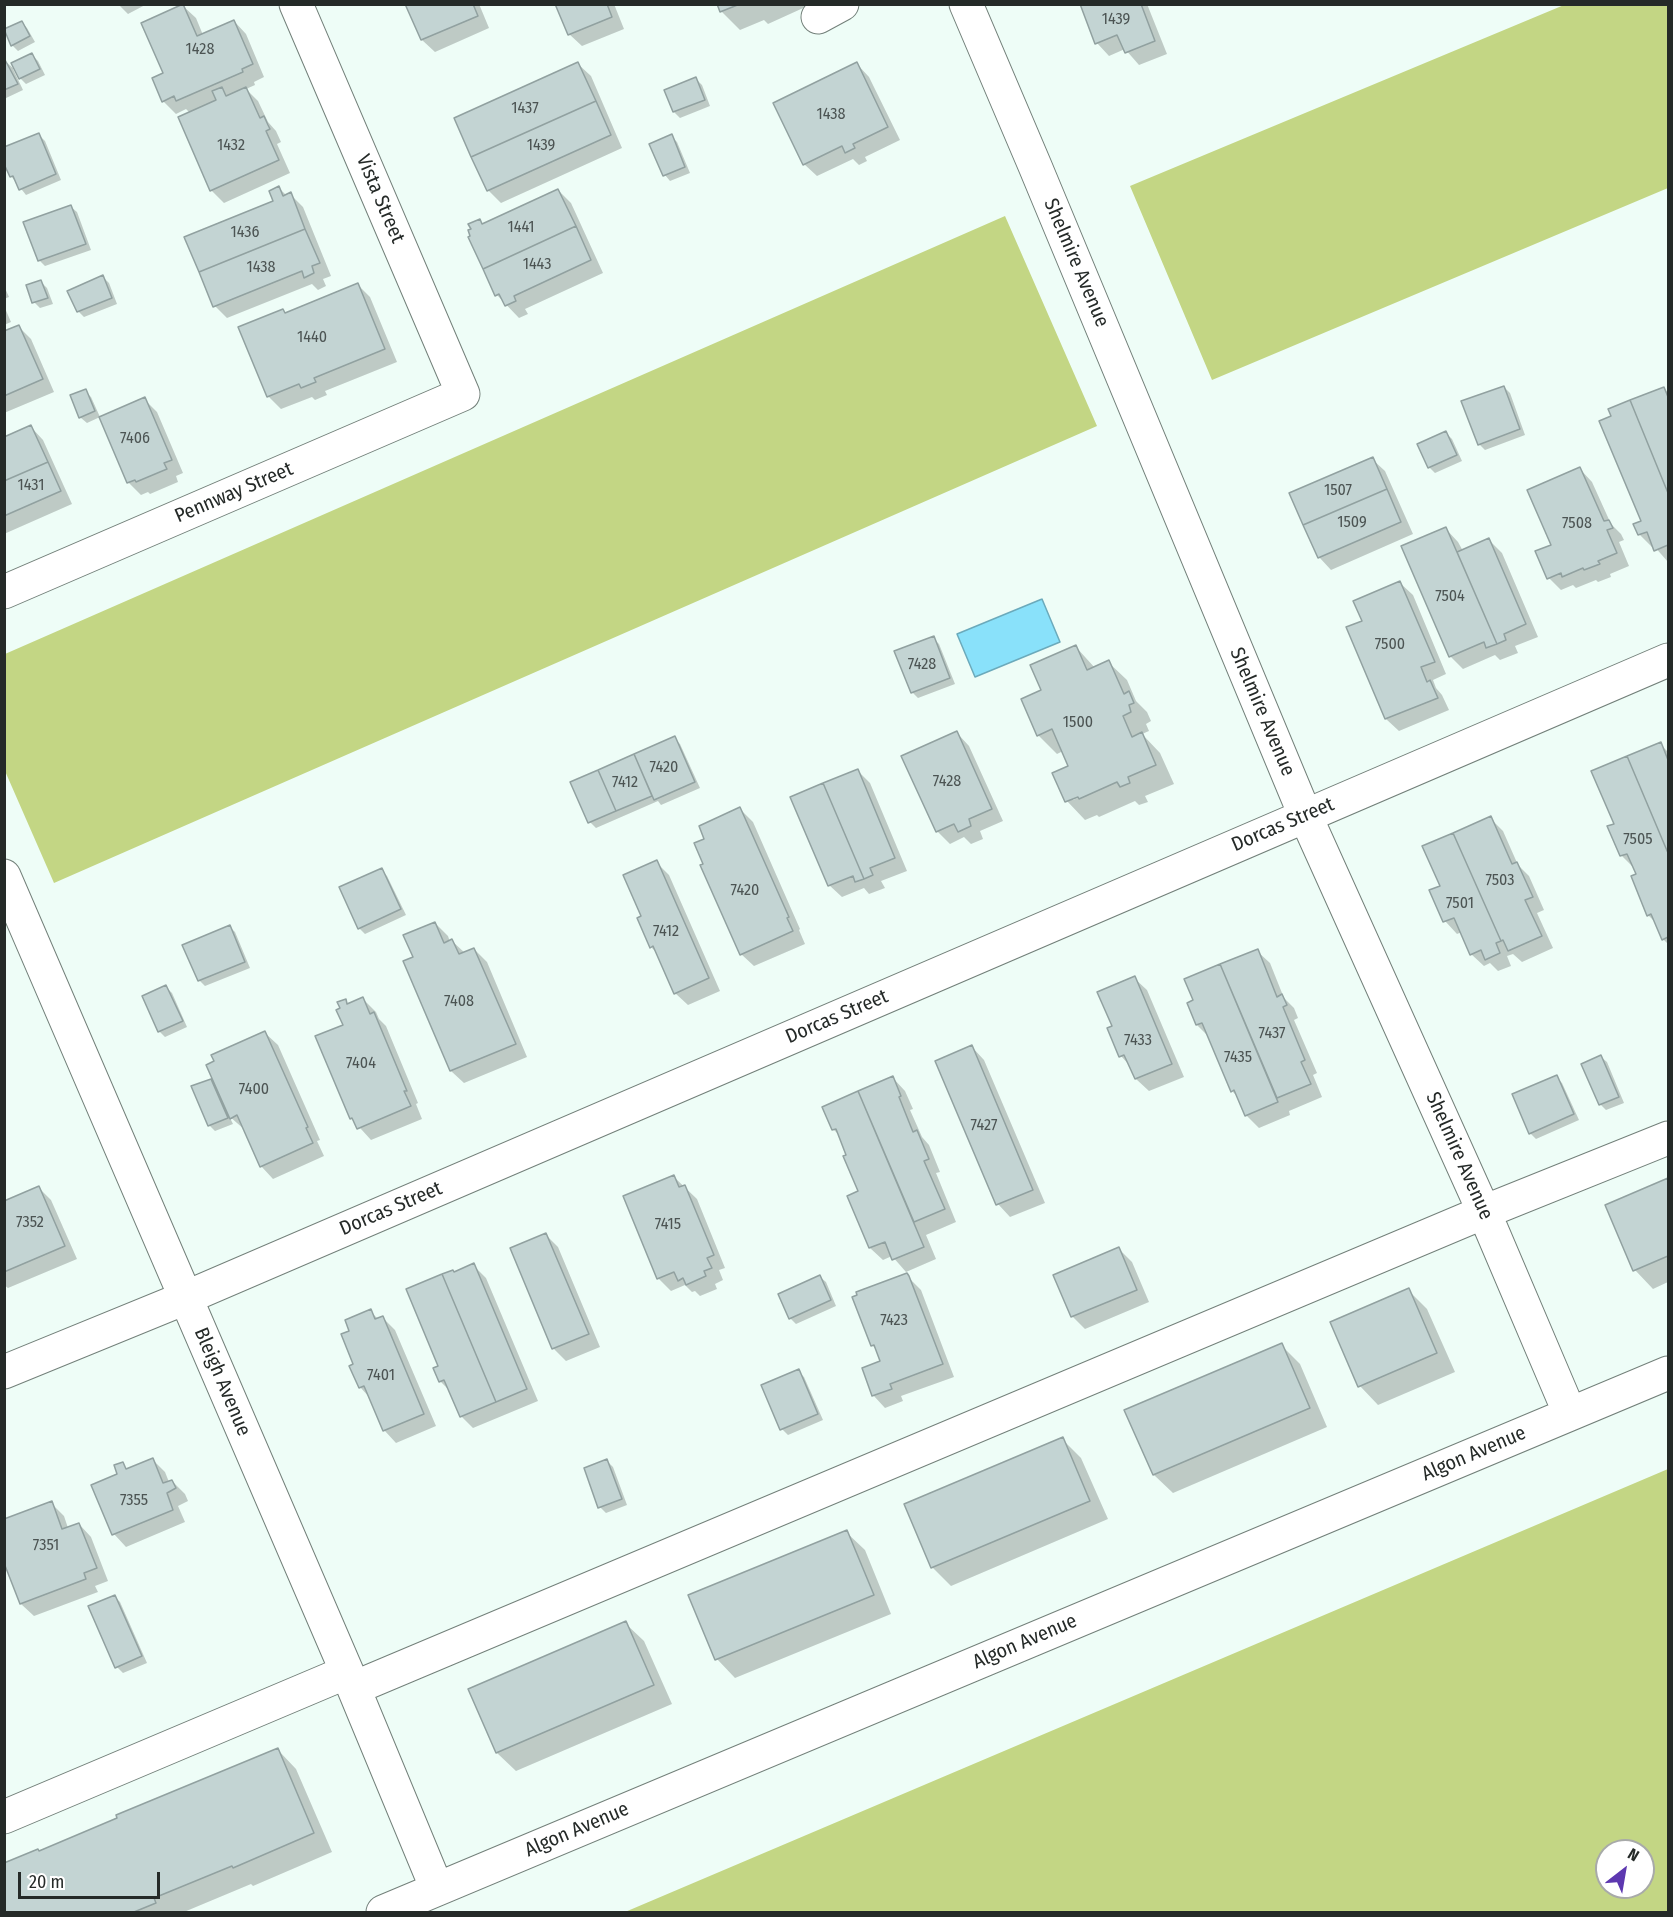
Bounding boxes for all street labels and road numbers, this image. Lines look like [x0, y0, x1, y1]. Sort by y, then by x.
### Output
street label: Vista Street [351, 151, 409, 247]
street label: Shelmire Avenue [1038, 195, 1114, 331]
street label: Pennway Street [171, 457, 297, 529]
street label: Shelmire Avenue [1224, 644, 1300, 780]
street label: Dorcas Street [1228, 793, 1338, 857]
street label: Dorcas Street [782, 985, 892, 1049]
street label: Shelmire Avenue [1420, 1088, 1498, 1224]
street label: Dorcas Street [336, 1177, 446, 1241]
street label: Bleigh Avenue [188, 1324, 256, 1440]
street label: Algon Avenue [1418, 1421, 1530, 1487]
street label: Algon Avenue [969, 1609, 1081, 1675]
street label: Algon Avenue [521, 1797, 633, 1863]

